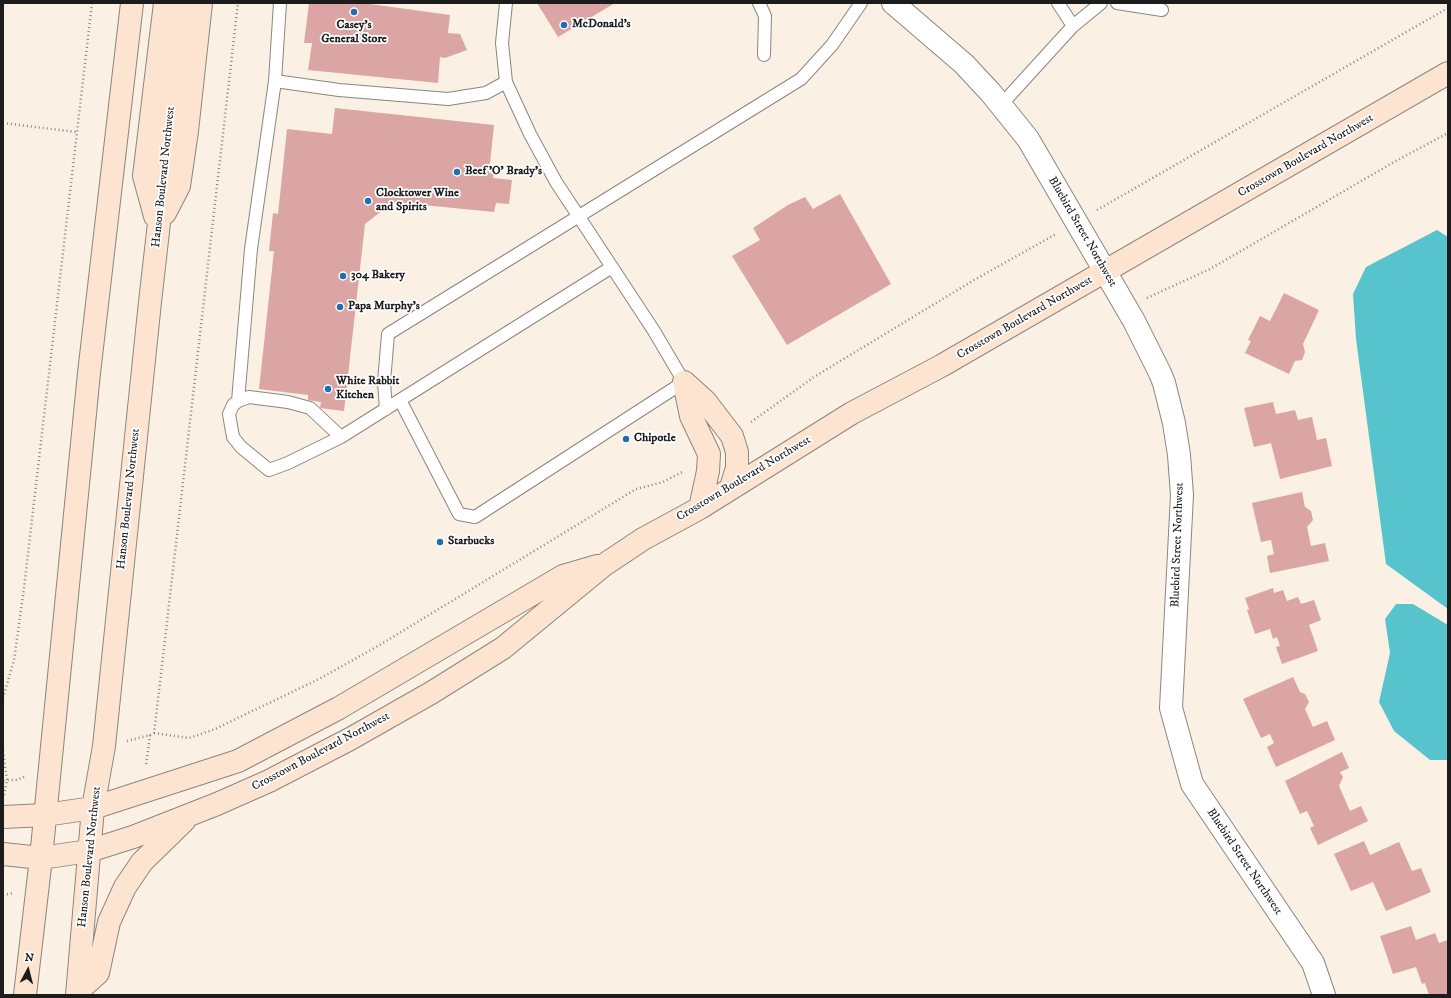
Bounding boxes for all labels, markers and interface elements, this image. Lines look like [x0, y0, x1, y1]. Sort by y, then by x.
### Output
marker: Casey's General Store [349, 7, 359, 17]
place label: McDonald's [572, 18, 631, 32]
place label: Casey's General Store [321, 19, 387, 47]
marker: McDonald's [559, 20, 569, 30]
street label: Hanson Boulevard Northwest [149, 106, 179, 248]
street label: Crosstown Boulevard Northwest [1236, 111, 1376, 201]
place label: Beef 'O' Brady's [465, 165, 542, 179]
marker: Beef 'O' Brady's [452, 167, 462, 177]
street label: Bluebird Street Northwest [1045, 174, 1119, 290]
place label: Clocktower Wine and Spirits [376, 187, 459, 215]
marker: Clocktower Wine and Spirits [363, 196, 373, 206]
place label: 304 Bakery [351, 269, 405, 283]
marker: 304 Bakery [338, 271, 348, 281]
street label: Crosstown Boulevard Northwest [955, 273, 1095, 363]
place label: Papa Murphy's [348, 300, 420, 314]
marker: Papa Murphy's [335, 302, 345, 312]
place label: White Rabbit Kitchen [336, 375, 399, 403]
marker: White Rabbit Kitchen [323, 384, 333, 394]
street label: Hanson Boulevard Northwest [114, 428, 144, 570]
place label: Chipotle [634, 432, 676, 446]
street label: Crosstown Boulevard Northwest [674, 433, 814, 525]
marker: Chipotle [621, 434, 631, 444]
street label: Bluebird Street Northwest [1169, 482, 1187, 608]
place label: Starbucks [448, 535, 494, 549]
marker: Starbucks [435, 537, 445, 547]
street label: Crosstown Boulevard Northwest [250, 710, 392, 794]
street label: Hanson Boulevard Northwest [75, 786, 105, 928]
street label: Bluebird Street Northwest [1203, 806, 1285, 918]
north arrow [8, 950, 48, 990]
text: N [24, 951, 35, 966]

